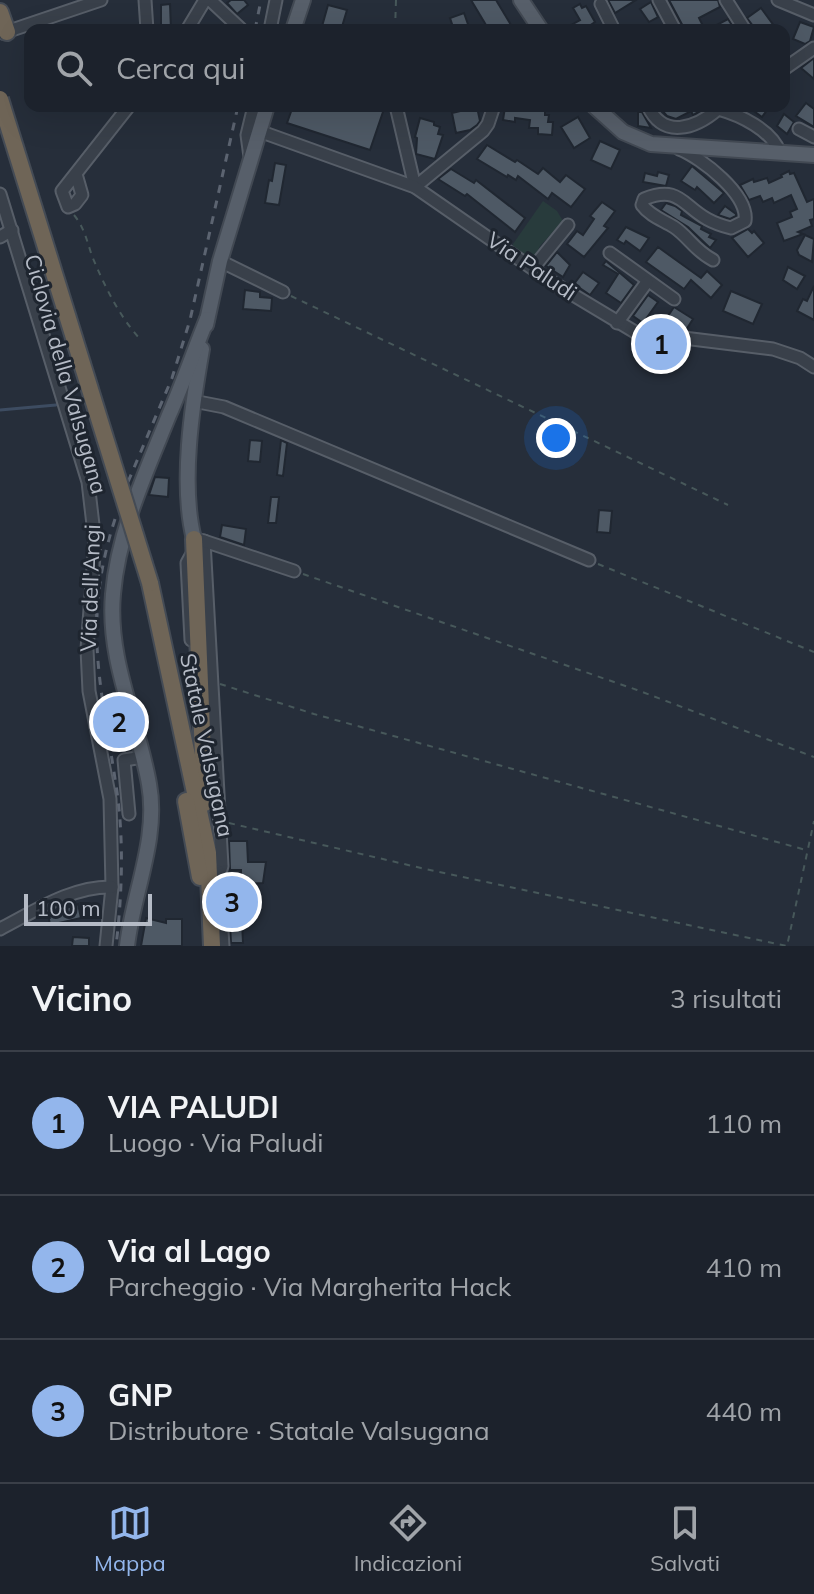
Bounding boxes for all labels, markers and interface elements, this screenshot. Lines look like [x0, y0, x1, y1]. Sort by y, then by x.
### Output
search box [24, 24, 790, 112]
icon: search [52, 46, 96, 90]
text: Cerca qui [116, 49, 246, 87]
street label: Via Paludi [482, 226, 582, 306]
street label: Ciclovia della Valsugana [18, 251, 114, 497]
pin: 1 [635, 314, 687, 374]
your location [536, 418, 576, 458]
street label: Via dell'Angi [74, 524, 106, 652]
street label: Statale Valsugana [174, 651, 240, 839]
pin: 2 [93, 692, 145, 752]
pin: 3 [206, 872, 258, 932]
scale bar [24, 890, 152, 926]
text: 100 m [36, 894, 101, 922]
text: Vicino [32, 977, 132, 1020]
text: 3 risultati [670, 982, 782, 1015]
text: VIA PALUDI [108, 1088, 279, 1126]
text: 1 [50, 1107, 66, 1140]
text: 110 m [706, 1107, 782, 1140]
text: Luogo · Via Paludi [108, 1126, 323, 1159]
text: Via al Lago [108, 1232, 271, 1270]
text: 2 [50, 1251, 66, 1284]
text: 410 m [706, 1251, 782, 1284]
text: Parcheggio · Via Margherita Hack [108, 1270, 511, 1303]
text: GNP [108, 1376, 173, 1414]
text: 3 [50, 1395, 66, 1428]
text: 440 m [706, 1395, 782, 1428]
text: Distributore · Statale Valsugana [108, 1414, 490, 1447]
tab: Mappa [94, 1501, 166, 1577]
tab: Indicazioni [354, 1501, 462, 1577]
tab: Salvati [650, 1501, 720, 1577]

